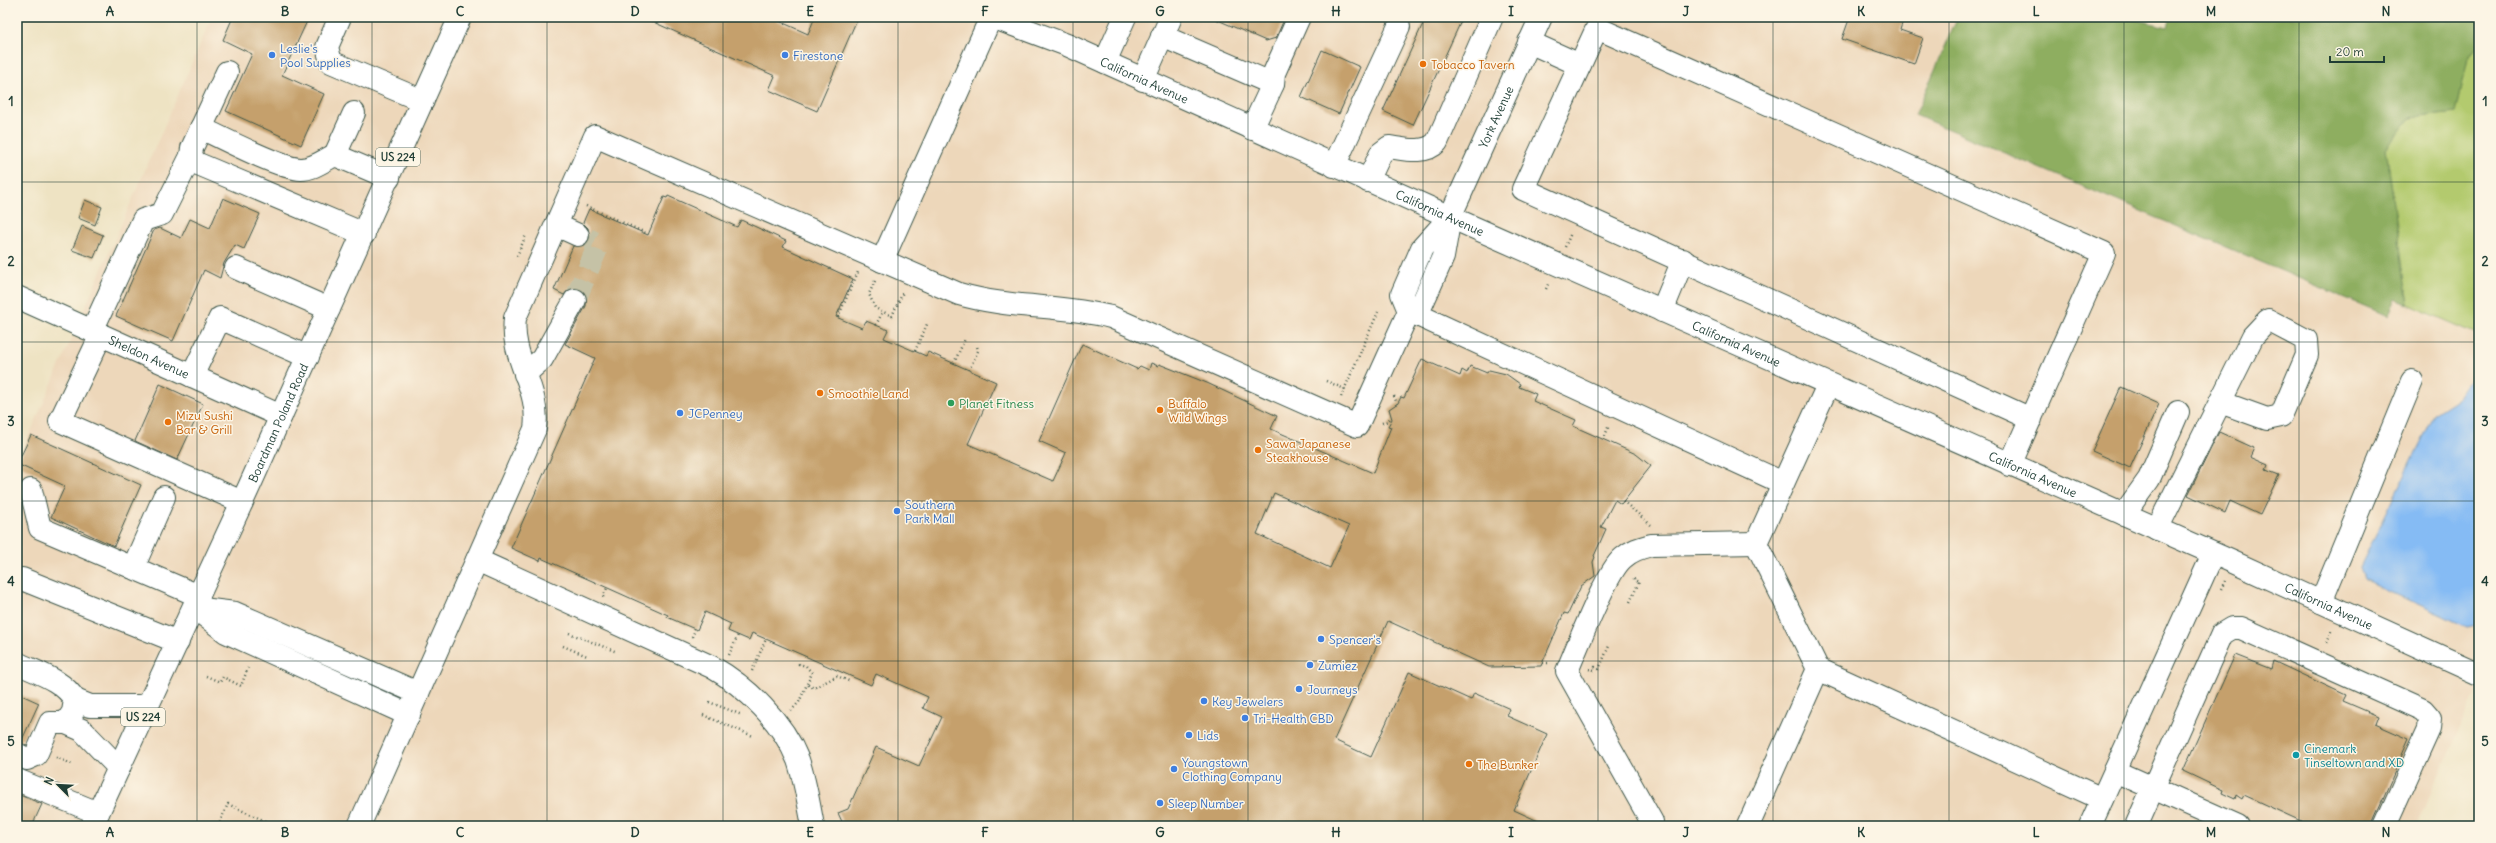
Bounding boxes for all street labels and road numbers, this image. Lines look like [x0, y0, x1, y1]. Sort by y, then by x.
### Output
street label: California Avenue [1098, 53, 1191, 106]
street label: York Avenue [1475, 83, 1516, 150]
road number: US 224 [376, 148, 420, 166]
street label: California Avenue [1394, 186, 1487, 239]
street label: California Avenue [1690, 317, 1783, 369]
street label: Sheldon Avenue [107, 332, 192, 381]
street label: Boardman Poland Road [245, 361, 311, 485]
street label: California Avenue [1986, 448, 2080, 500]
street label: California Avenue [2283, 579, 2375, 632]
road number: US 224 [121, 708, 165, 726]

